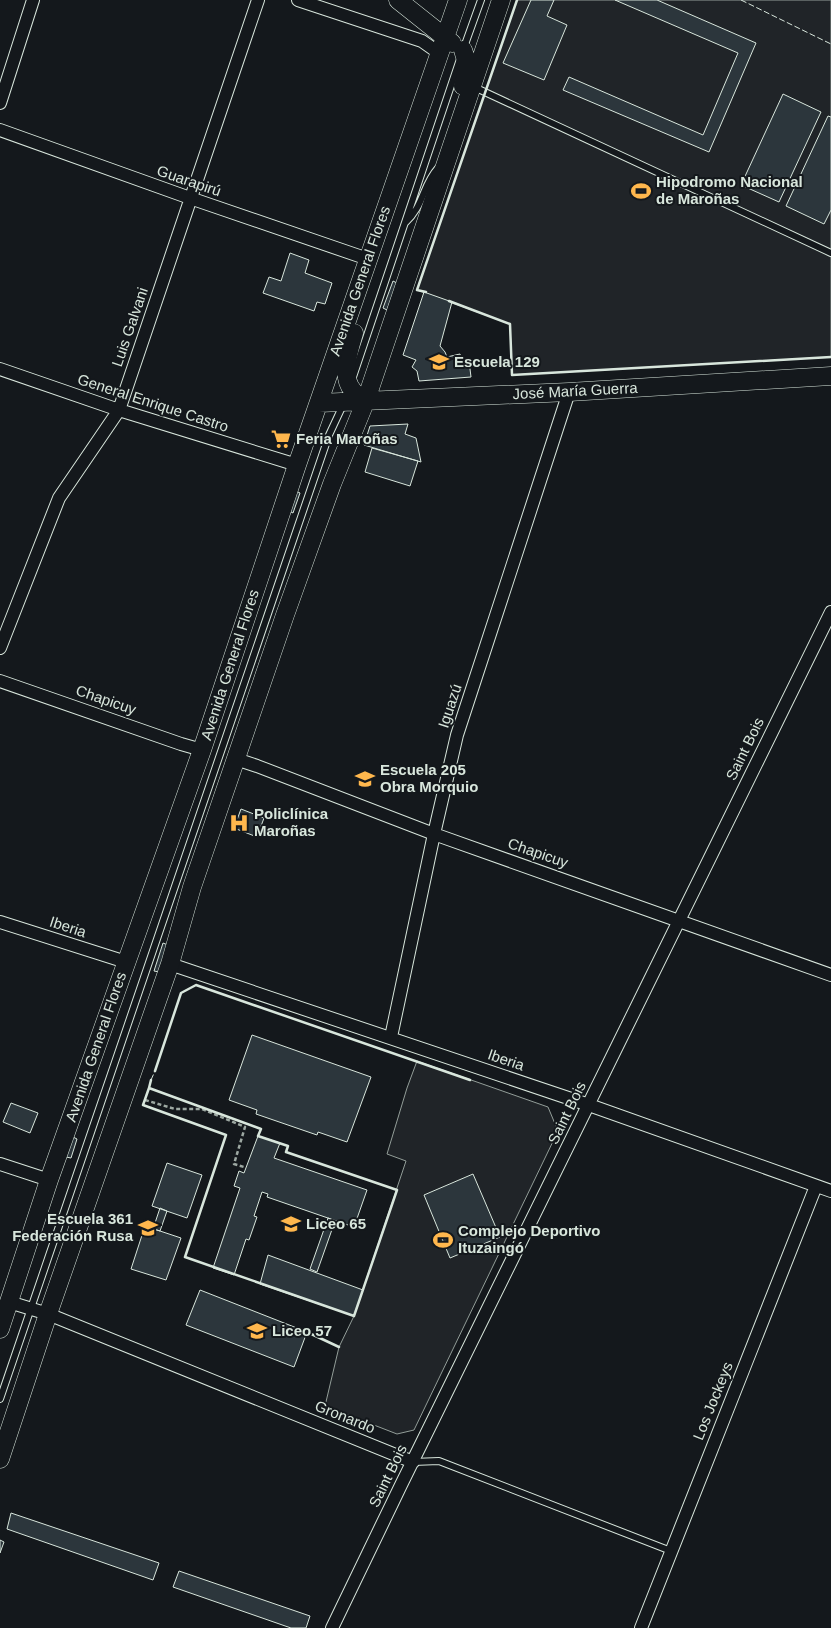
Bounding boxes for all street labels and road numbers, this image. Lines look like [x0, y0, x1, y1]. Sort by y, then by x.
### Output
street label: Guarapirú [155, 162, 223, 199]
street label: Avenida General Flores [326, 204, 393, 358]
street label: Luis Galvani [108, 285, 151, 369]
street label: General Enrique Castro [76, 370, 231, 435]
street label: José María Guerra [512, 379, 639, 402]
street label: Avenida General Flores [197, 587, 262, 742]
street label: Chapicuy [74, 681, 139, 718]
street label: Iguazú [434, 682, 465, 730]
street label: Saint Bois [722, 715, 767, 783]
street label: Chapicuy [506, 834, 571, 871]
street label: Iberia [48, 913, 89, 941]
street label: Avenida General Flores [62, 970, 129, 1124]
street label: Iberia [486, 1045, 527, 1074]
street label: Saint Bois [544, 1079, 589, 1147]
street label: Los Jockeys [689, 1359, 736, 1442]
street label: Gronardo [313, 1397, 378, 1436]
street label: Saint Bois [365, 1442, 410, 1510]

